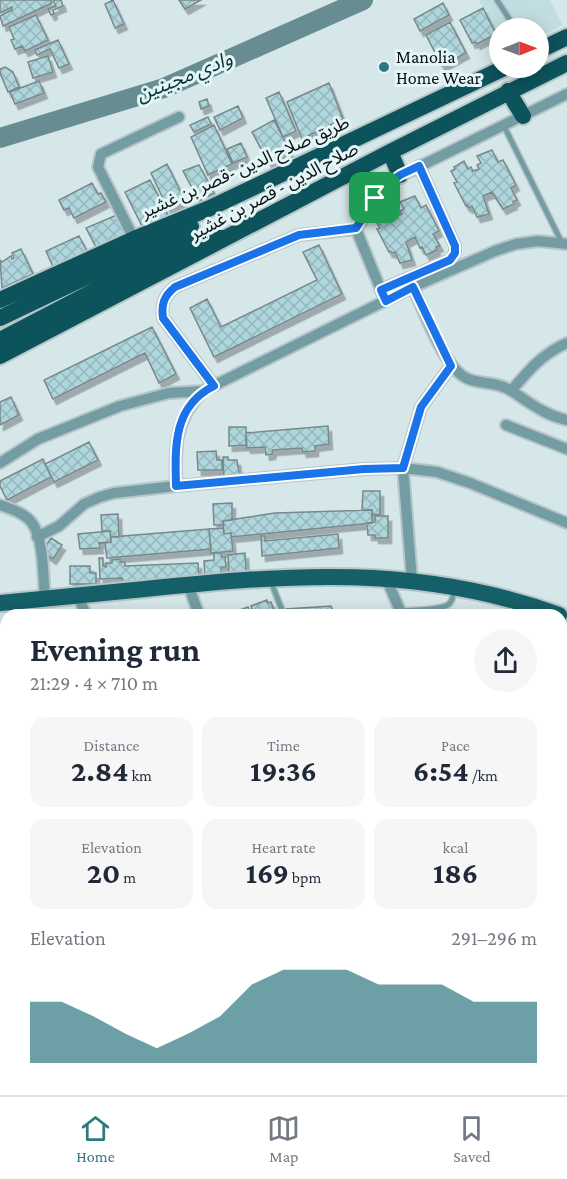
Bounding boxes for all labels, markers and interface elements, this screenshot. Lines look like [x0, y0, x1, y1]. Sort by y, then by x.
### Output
north arrow [489, 18, 549, 78]
map controls [489, 18, 549, 78]
water label: وادي مجينين [133, 47, 237, 110]
place label: Manolia Home Wear [396, 47, 482, 88]
marker: Manolia Home Wear [377, 60, 391, 74]
street label: طريق صلاح الدين -قصر بن غشير [137, 112, 354, 225]
street label: صلاح الدين - قصر بن غشير [186, 138, 363, 247]
pin [349, 172, 400, 223]
icon: arrive [358, 181, 391, 214]
button: share [474, 629, 537, 692]
text: Evening run [30, 631, 200, 668]
text: 21:29 · 4 × 710 m [30, 672, 158, 694]
text: Distance [84, 737, 139, 754]
text: Time [267, 737, 300, 754]
text: Pace [441, 737, 470, 754]
text: 2.84 [71, 754, 128, 787]
text: 19:36 [250, 754, 317, 787]
text: 6:54 [413, 754, 469, 787]
text: km [128, 767, 152, 784]
text: /km [469, 767, 498, 784]
text: Elevation [81, 839, 142, 856]
text: Heart rate [252, 839, 315, 856]
text: kcal [443, 839, 468, 856]
text: 20 [87, 856, 120, 889]
text: 169 [246, 856, 289, 889]
text: 186 [433, 856, 478, 889]
text: m [120, 869, 136, 886]
text: bpm [289, 869, 321, 886]
text: Elevation [30, 927, 106, 949]
text: 291–296 m [451, 927, 537, 949]
tab: Home [76, 1112, 115, 1165]
tab: Map [267, 1112, 300, 1165]
tab: Saved [453, 1112, 491, 1165]

